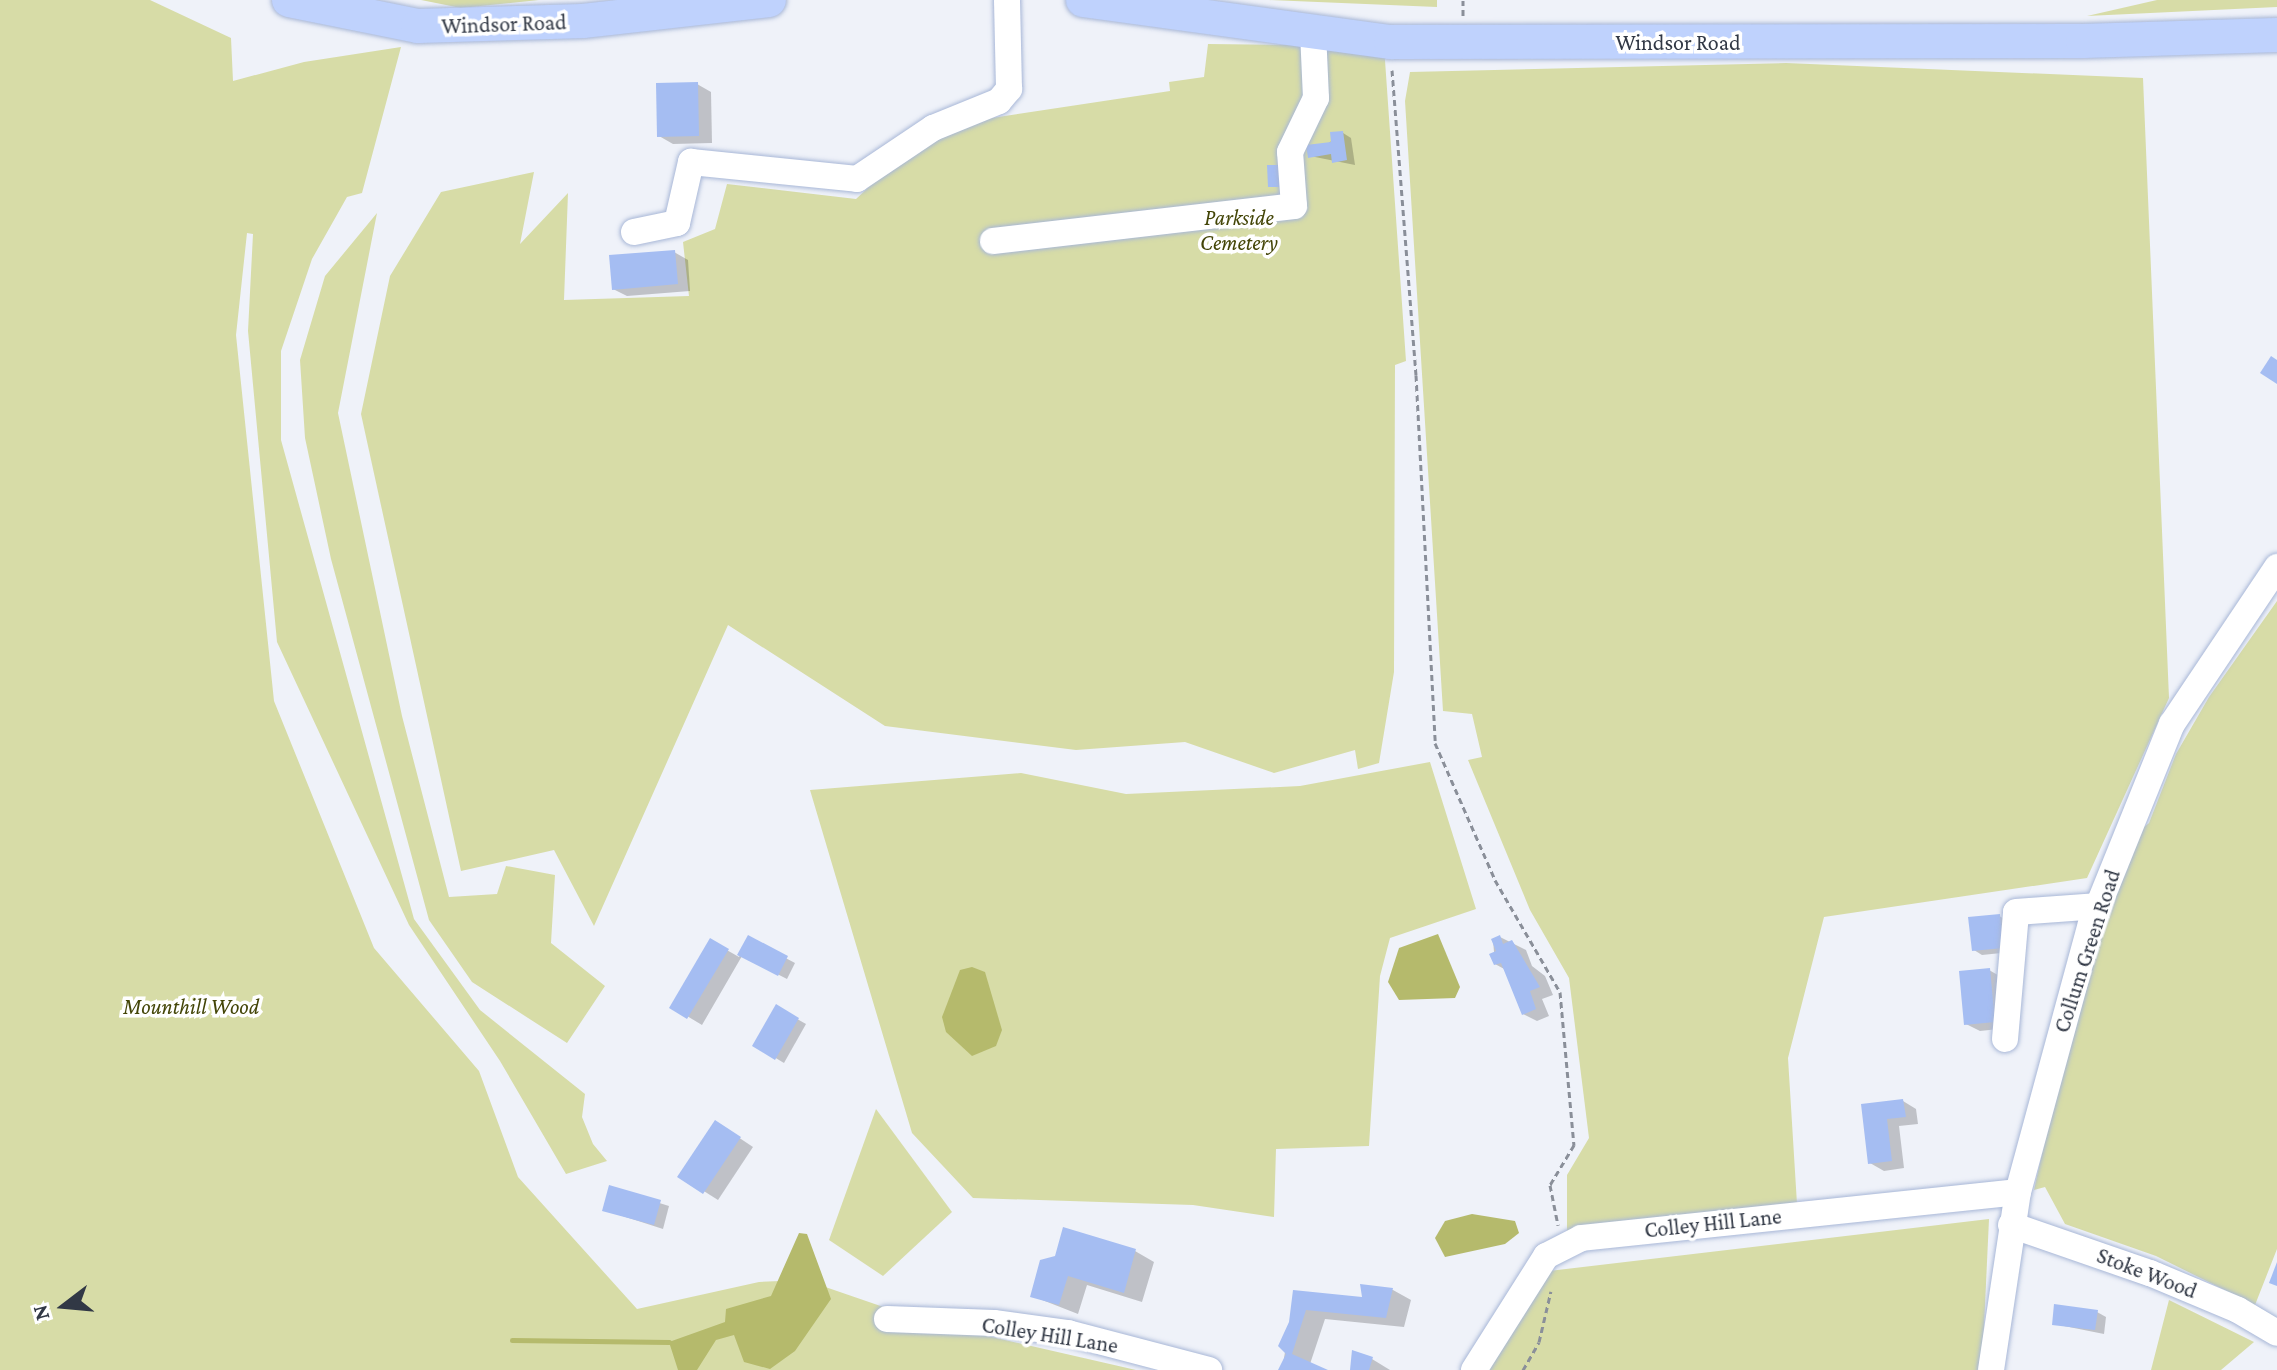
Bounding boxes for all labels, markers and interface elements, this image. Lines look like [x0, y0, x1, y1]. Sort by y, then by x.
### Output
street label: Windsor Road [441, 9, 567, 39]
street label: Windsor Road [1615, 30, 1741, 56]
park label: Parkside Cemetery [1200, 204, 1278, 256]
street label: Collum Green Road [2048, 866, 2126, 1036]
park label: Mounthill Wood [123, 994, 259, 1020]
street label: Colley Hill Lane [1643, 1203, 1783, 1243]
street label: Stoke Wood [2093, 1242, 2201, 1304]
north arrow [24, 1266, 104, 1346]
text: N [26, 1302, 55, 1323]
street label: Colley Hill Lane [980, 1311, 1120, 1359]

